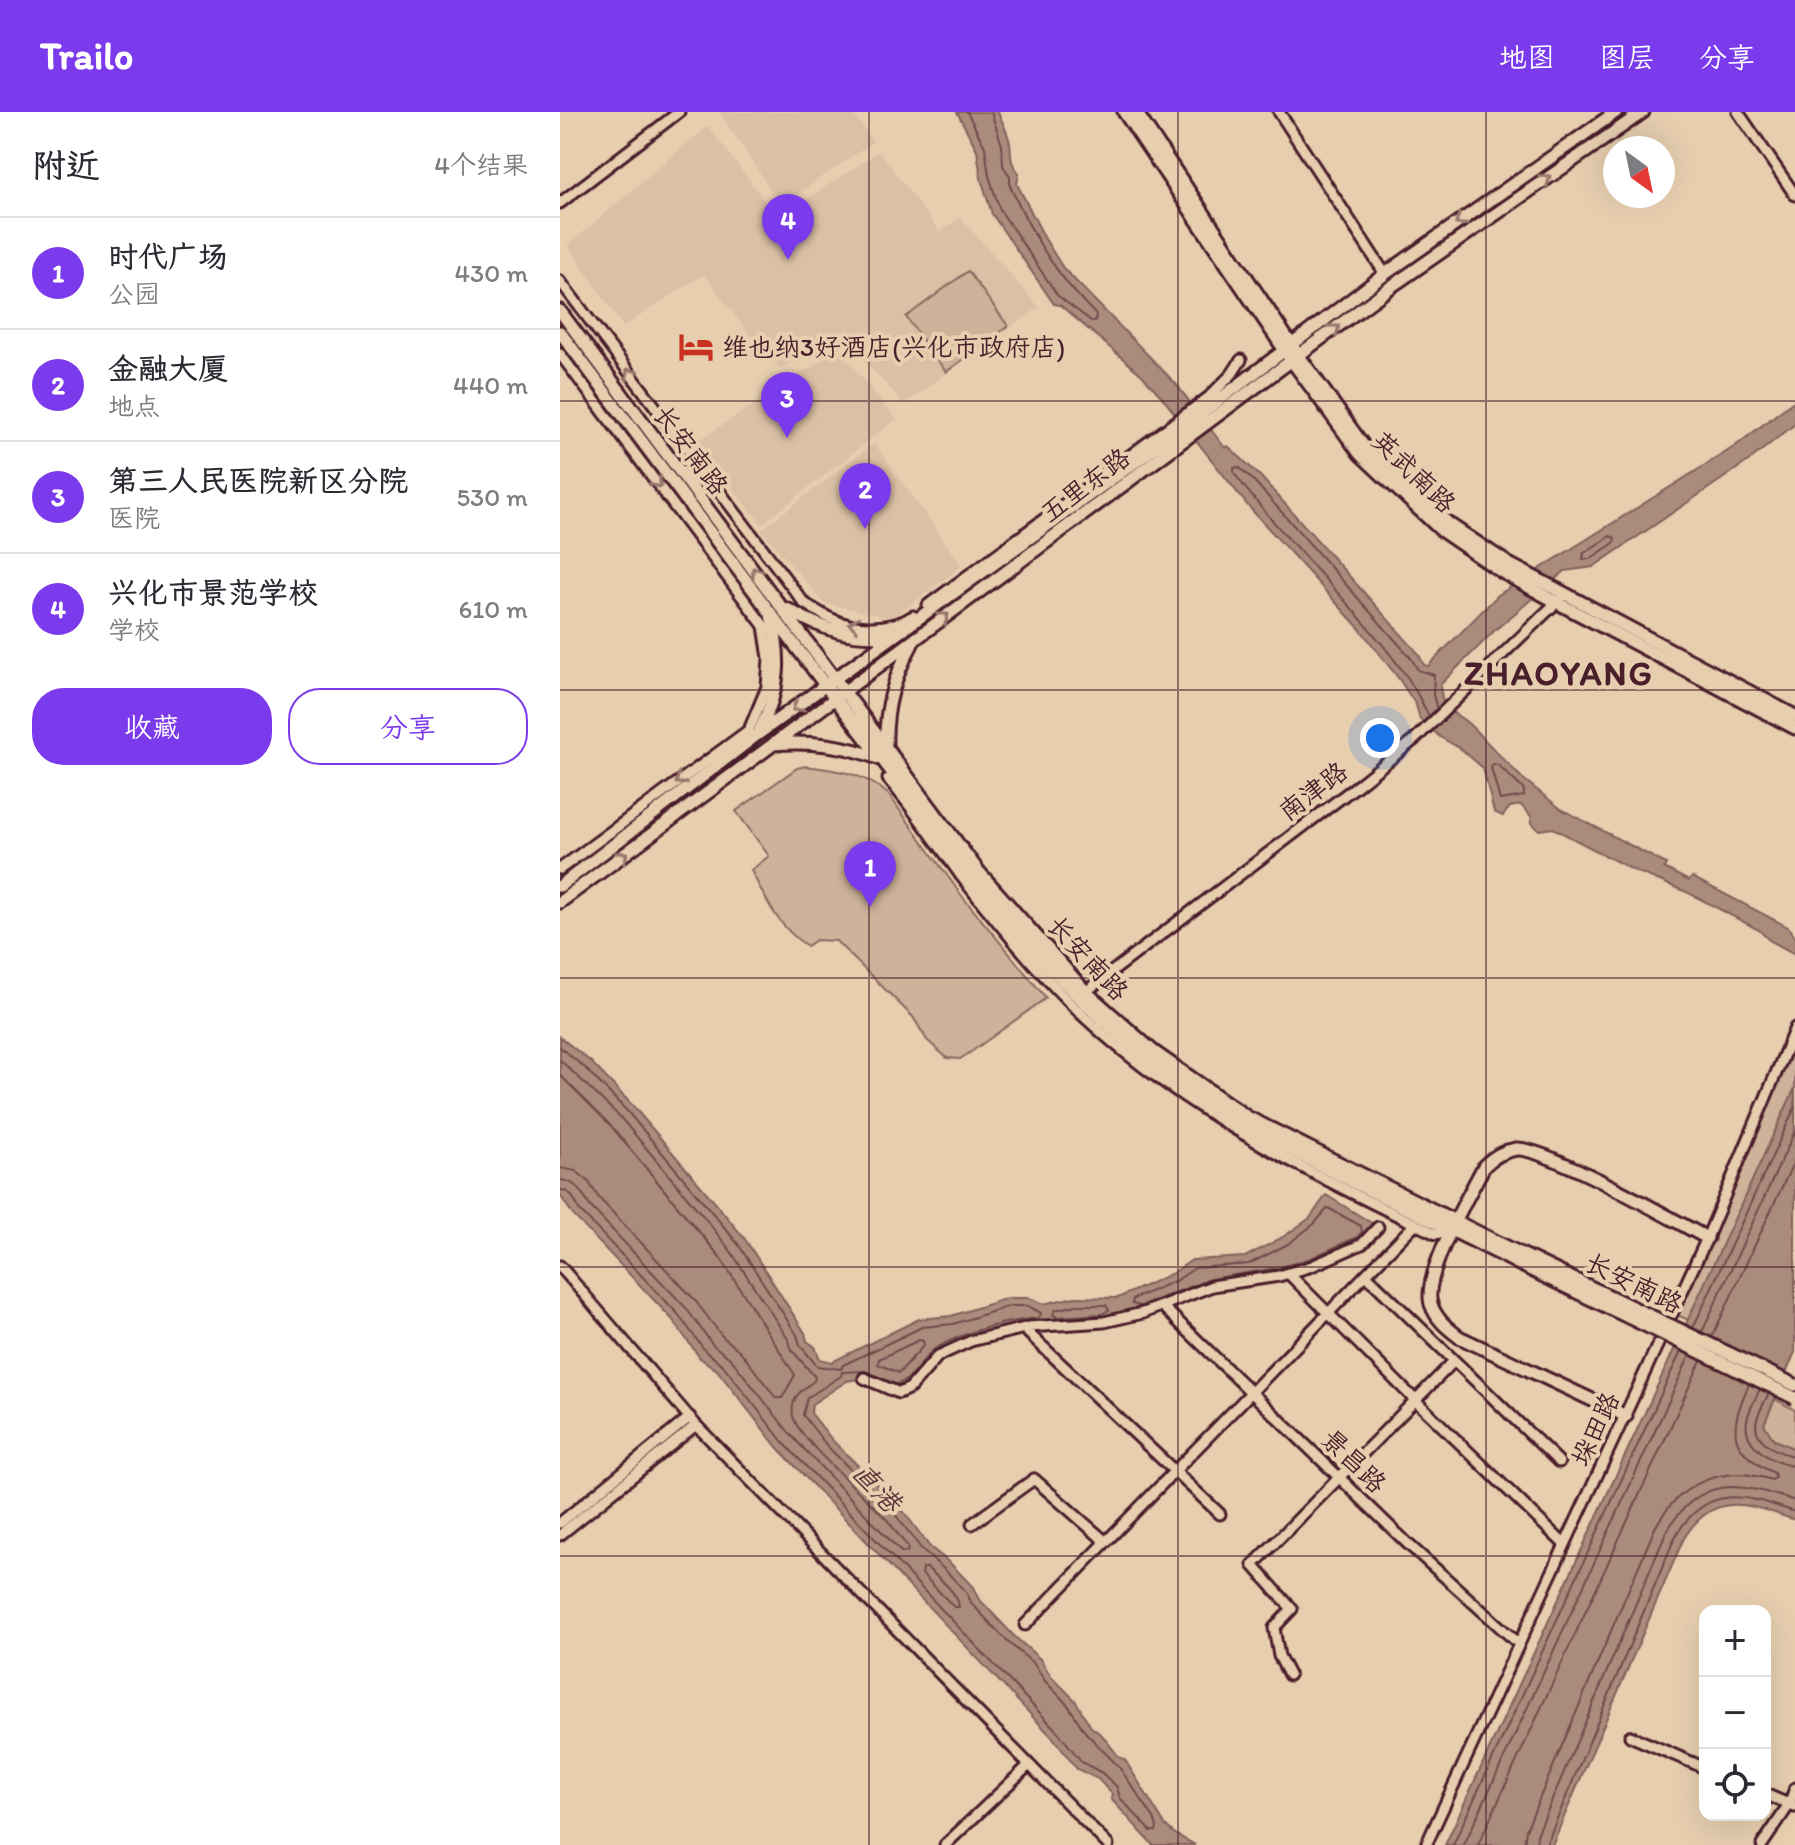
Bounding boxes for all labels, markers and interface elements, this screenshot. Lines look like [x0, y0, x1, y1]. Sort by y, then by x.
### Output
text: Trailo [40, 33, 133, 79]
text: 地图 [1499, 40, 1555, 74]
text: 图层 [1599, 40, 1655, 74]
text: 分享 [1699, 40, 1755, 74]
north arrow [1603, 136, 1675, 208]
text: 附近 [32, 145, 100, 186]
text: 4个结果 [434, 149, 528, 181]
one-way arrow [1538, 174, 1552, 189]
pin: 4 [762, 194, 814, 260]
one-way arrow [1455, 211, 1469, 226]
text: 时代广场 [108, 238, 228, 275]
text: 1 [52, 257, 64, 289]
text: 430 m [454, 257, 528, 289]
text: 公园 [108, 278, 160, 310]
one-way arrow [1326, 325, 1340, 339]
hotel icon: 维也纳3好酒店(兴化市政府店) [677, 328, 715, 366]
place label: 维也纳3好酒店(兴化市政府店) [722, 331, 1065, 363]
text: 金融大厦 [108, 350, 228, 387]
one-way arrow [626, 367, 640, 381]
text: 2 [51, 369, 65, 401]
text: 440 m [453, 369, 528, 401]
pin: 3 [761, 372, 813, 438]
text: 地点 [108, 390, 160, 422]
street label: 长安南路 [647, 399, 735, 501]
street label: 英武南路 [1365, 424, 1463, 520]
street label: 五里东路 [1034, 441, 1136, 529]
text: 第三人民医院新区分院 [108, 462, 408, 499]
pin: 2 [839, 463, 891, 529]
one-way arrow [648, 475, 662, 489]
text: 3 [51, 481, 65, 513]
text: 530 m [456, 481, 528, 513]
text: 医院 [108, 502, 160, 534]
one-way arrow [751, 566, 765, 581]
text: 兴化市景范学校 [108, 574, 318, 611]
text: 4 [50, 593, 66, 625]
text: 610 m [458, 593, 528, 625]
one-way arrow [935, 613, 950, 627]
text: 学校 [108, 614, 160, 646]
one-way arrow [847, 615, 860, 632]
district label: ZHAOYANG [1464, 653, 1654, 694]
button: 收藏 [32, 688, 272, 765]
button: 分享 [288, 688, 528, 765]
one-way arrow [791, 697, 805, 712]
your location [1360, 718, 1400, 758]
street label: 南津路 [1272, 755, 1354, 827]
one-way arrow [674, 770, 688, 785]
pin: 1 [844, 841, 896, 907]
one-way arrow [614, 851, 628, 865]
street label: 长安南路 [1041, 909, 1135, 1007]
street label: 长安南路 [1580, 1246, 1688, 1320]
street label: 垛田路 [1564, 1387, 1626, 1471]
street label: 景昌路 [1315, 1422, 1393, 1500]
water label: 直港 [845, 1455, 911, 1521]
map controls [1699, 1605, 1771, 1821]
button: + [1699, 1605, 1771, 1677]
button: − [1699, 1677, 1771, 1749]
button: locate [1699, 1749, 1771, 1821]

